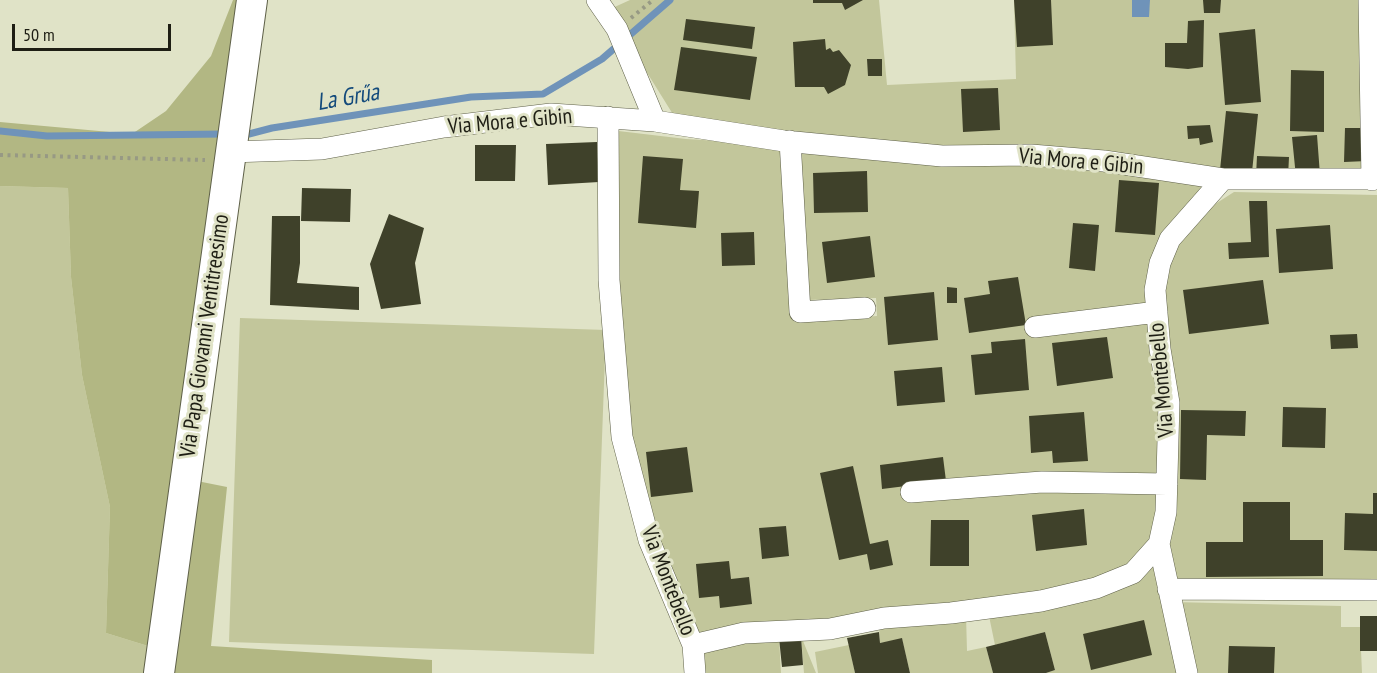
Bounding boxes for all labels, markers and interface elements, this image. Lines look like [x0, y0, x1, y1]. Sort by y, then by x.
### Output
scale bar [15, 12, 174, 50]
text: 50 m [23, 23, 55, 46]
water label: La Grűa [315, 78, 381, 118]
street label: Via Mora e Gibin [447, 103, 573, 141]
street label: Via Mora e Gibin [1018, 143, 1144, 181]
street label: Via Papa Giovanni Ventitreesimo [175, 213, 235, 459]
street label: Via Montebello [1144, 322, 1180, 438]
street label: Via Montebello [635, 523, 701, 639]

